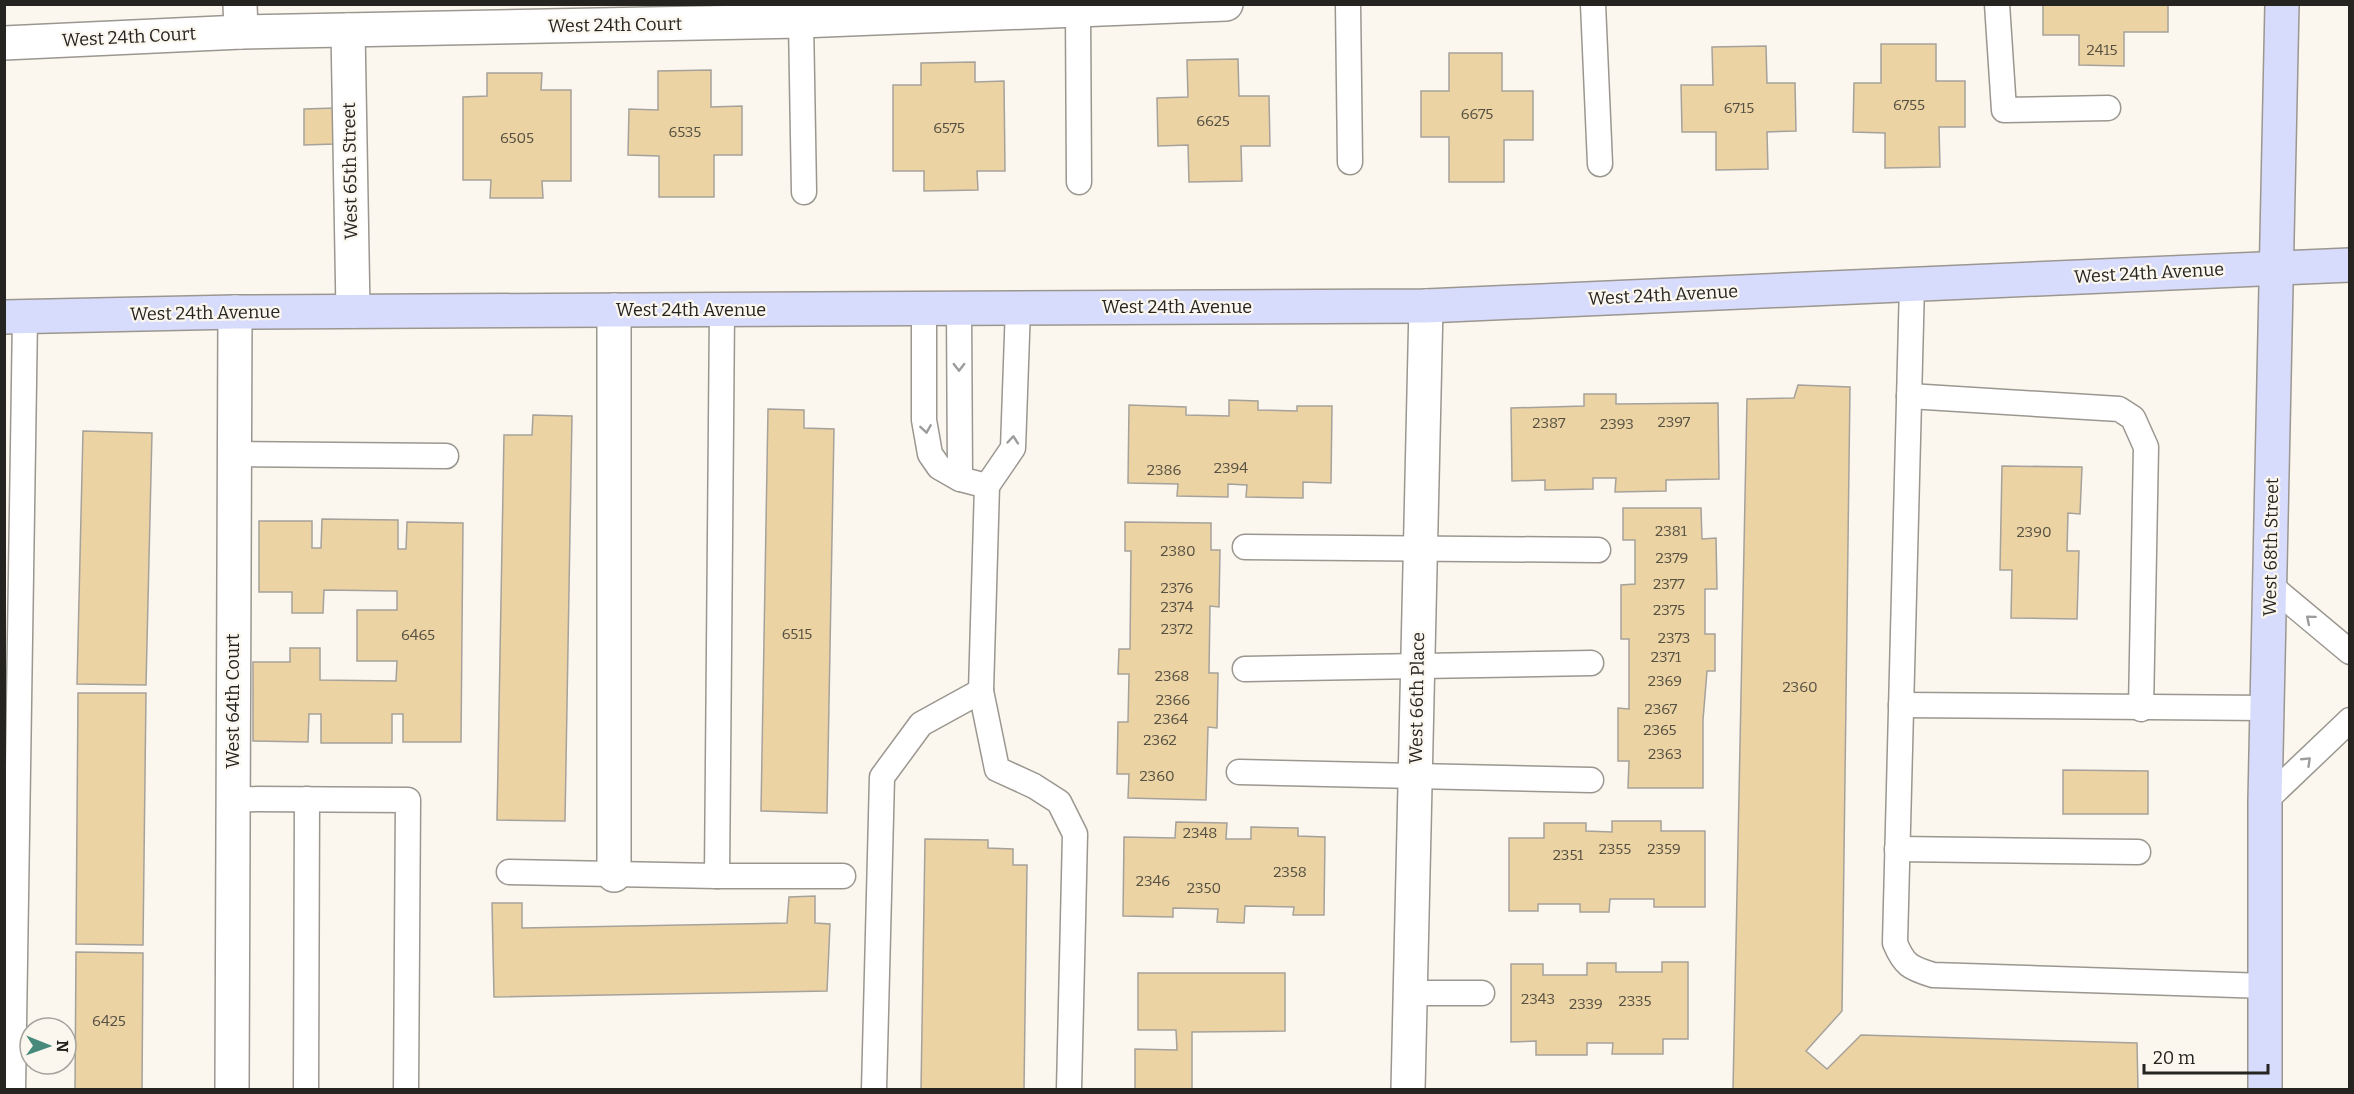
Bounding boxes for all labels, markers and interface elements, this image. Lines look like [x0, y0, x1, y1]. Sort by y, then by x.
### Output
street label: West 24th Court [548, 13, 683, 37]
street label: West 24th Court [61, 22, 197, 51]
house number: 2415 [2086, 41, 2118, 59]
house number: 6755 [1893, 96, 1925, 114]
house number: 6715 [1724, 99, 1754, 117]
street label: West 65th Street [338, 102, 362, 240]
house number: 6675 [1461, 105, 1493, 123]
house number: 6625 [1196, 112, 1230, 130]
house number: 6575 [933, 119, 965, 137]
house number: 6535 [669, 123, 701, 141]
house number: 6505 [500, 129, 534, 147]
street label: West 24th Avenue [2073, 258, 2225, 288]
street label: West 24th Avenue [1587, 280, 1739, 310]
street label: West 24th Avenue [1102, 296, 1252, 318]
street label: West 24th Avenue [616, 299, 766, 321]
street label: West 24th Avenue [130, 301, 280, 325]
one-way arrow [953, 362, 966, 371]
house number: 2397 [1658, 413, 1691, 431]
house number: 2387 [1532, 414, 1566, 432]
house number: 2393 [1600, 415, 1634, 433]
one-way arrow [919, 425, 931, 434]
one-way arrow [1006, 435, 1019, 444]
house number: 2394 [1214, 459, 1248, 477]
house number: 2386 [1147, 461, 1181, 479]
street label: West 68th Street [2259, 477, 2283, 617]
house number: 2381 [1655, 522, 1687, 540]
house number: 2390 [2016, 523, 2052, 541]
house number: 2380 [1160, 542, 1196, 560]
house number: 2379 [1656, 549, 1688, 567]
house number: 2377 [1653, 575, 1685, 593]
house number: 2376 [1161, 579, 1194, 597]
house number: 2374 [1161, 598, 1194, 616]
house number: 2375 [1653, 601, 1685, 619]
one-way arrow [2306, 615, 2317, 626]
house number: 2372 [1161, 620, 1193, 638]
house number: 6515 [782, 625, 812, 643]
house number: 6465 [401, 626, 435, 644]
house number: 2373 [1658, 629, 1690, 647]
street label: West 66th Place [1405, 632, 1429, 764]
street label: West 64th Court [222, 633, 244, 769]
house number: 2371 [1651, 648, 1681, 666]
house number: 2368 [1155, 667, 1189, 685]
house number: 2369 [1648, 672, 1682, 690]
house number: 2360 [1782, 678, 1818, 696]
house number: 2366 [1156, 691, 1190, 709]
house number: 2367 [1645, 700, 1678, 718]
house number: 2364 [1154, 710, 1188, 728]
house number: 2365 [1643, 721, 1677, 739]
house number: 2362 [1143, 731, 1177, 749]
house number: 2363 [1648, 745, 1682, 763]
one-way arrow [2300, 757, 2310, 768]
house number: 2360 [1139, 767, 1175, 785]
house number: 2348 [1183, 824, 1217, 842]
house number: 2355 [1599, 840, 1631, 858]
house number: 2359 [1647, 840, 1681, 858]
house number: 2351 [1553, 846, 1583, 864]
house number: 2358 [1273, 863, 1307, 881]
house number: 2346 [1136, 872, 1170, 890]
house number: 2350 [1187, 879, 1221, 897]
house number: 2343 [1521, 990, 1555, 1008]
house number: 2335 [1619, 992, 1652, 1010]
house number: 2339 [1569, 995, 1603, 1013]
house number: 6425 [92, 1012, 126, 1030]
north arrow [18, 1016, 78, 1076]
scale bar [2144, 1037, 2268, 1075]
text: N [53, 1040, 72, 1053]
text: 20 m [2153, 1047, 2195, 1069]

